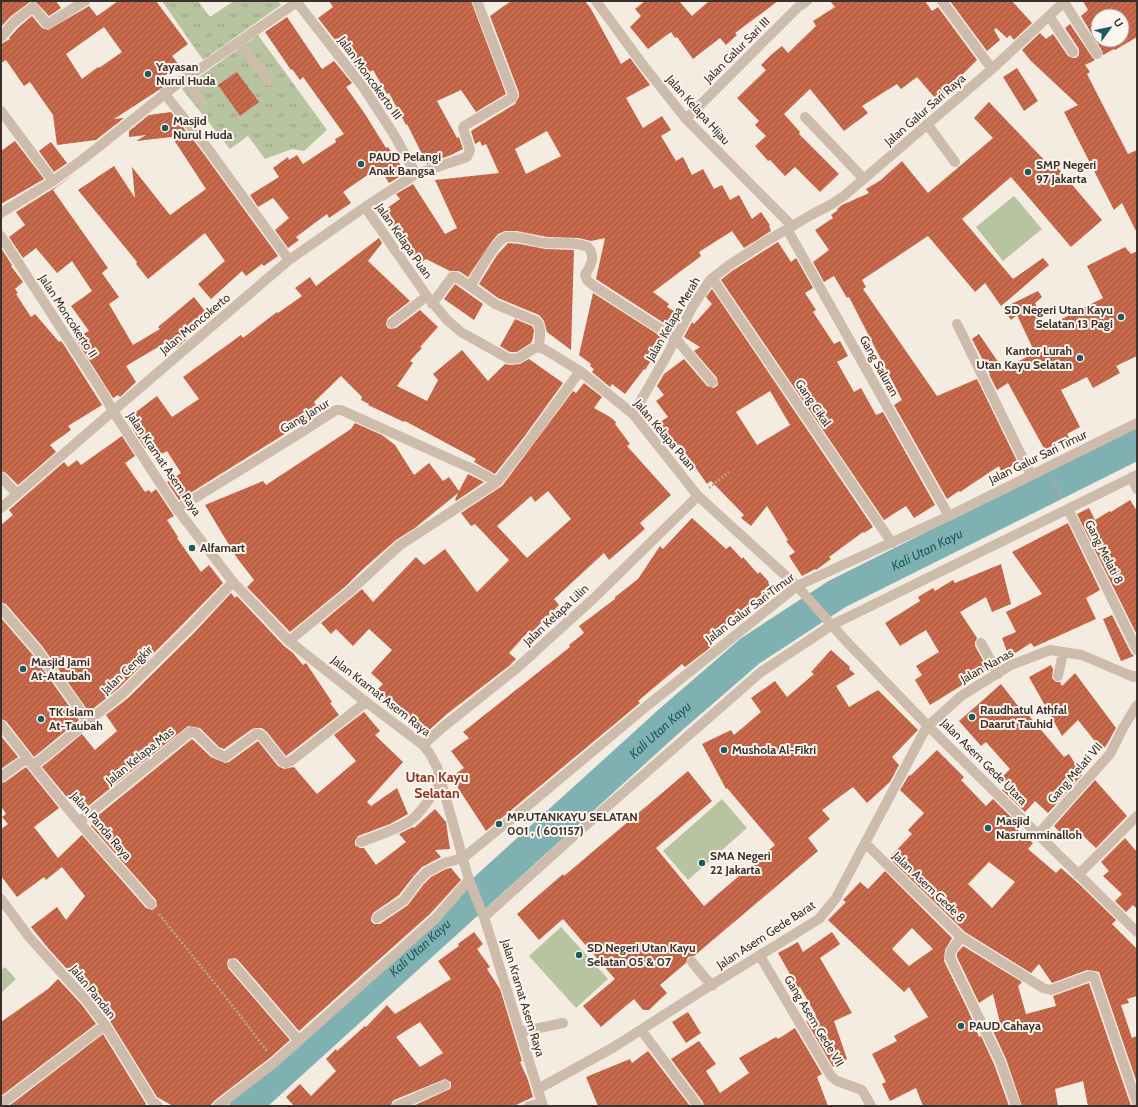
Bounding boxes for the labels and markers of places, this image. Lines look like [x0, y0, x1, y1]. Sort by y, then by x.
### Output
place label: Yayasan Nurul Huda [155, 59, 215, 88]
marker: Yayasan Nurul Huda [143, 69, 153, 79]
place label: Masjid Nurul Huda [173, 113, 232, 142]
marker: Masjid Nurul Huda [160, 123, 170, 133]
place label: PAUD Pelangi Anak Bangsa [369, 149, 441, 178]
place label: SMP Negeri 97 Jakarta [1036, 157, 1096, 186]
marker: PAUD Pelangi Anak Bangsa [356, 159, 366, 169]
marker: SMP Negeri 97 Jakarta [1023, 167, 1033, 177]
place label: SD Negeri Utan Kayu Selatan 13 Pagi [1004, 302, 1113, 331]
marker: SD Negeri Utan Kayu Selatan 13 Pagi [1116, 312, 1126, 322]
place label: Kantor Lurah Utan Kayu Selatan [976, 343, 1072, 372]
marker: Kantor Lurah Utan Kayu Selatan [1075, 353, 1085, 363]
place label: Alfamart [200, 540, 245, 555]
marker: Alfamart [187, 543, 197, 553]
place label: Masjid Jami At-Ataubah [31, 654, 91, 683]
marker: Masjid Jami At-Ataubah [18, 664, 28, 674]
place label: Raudhatul Athfal Daarut Tauhid [980, 702, 1067, 731]
place label: TK Islam At-Taubah [49, 704, 103, 733]
marker: Raudhatul Athfal Daarut Tauhid [967, 712, 977, 722]
marker: TK Islam At-Taubah [36, 714, 46, 724]
place label: Mushola Al-Fikri [732, 742, 816, 757]
marker: Mushola Al-Fikri [719, 745, 729, 755]
place label: MP.UTANKAYU SELATAN 001 , ( 601157) [507, 809, 638, 838]
place label: Masjid Nasrumminalloh [996, 813, 1082, 842]
marker: MP.UTANKAYU SELATAN 001 , ( 601157) [494, 819, 504, 829]
marker: Masjid Nasrumminalloh [983, 823, 993, 833]
place label: SMA Negeri 22 Jakarta [710, 848, 771, 877]
marker: SMA Negeri 22 Jakarta [697, 858, 707, 868]
place label: SD Negeri Utan Kayu Selatan 05 & 07 [587, 940, 696, 969]
marker: SD Negeri Utan Kayu Selatan 05 & 07 [574, 950, 584, 960]
place label: PAUD Cahaya [969, 1018, 1041, 1033]
marker: PAUD Cahaya [956, 1021, 966, 1031]

